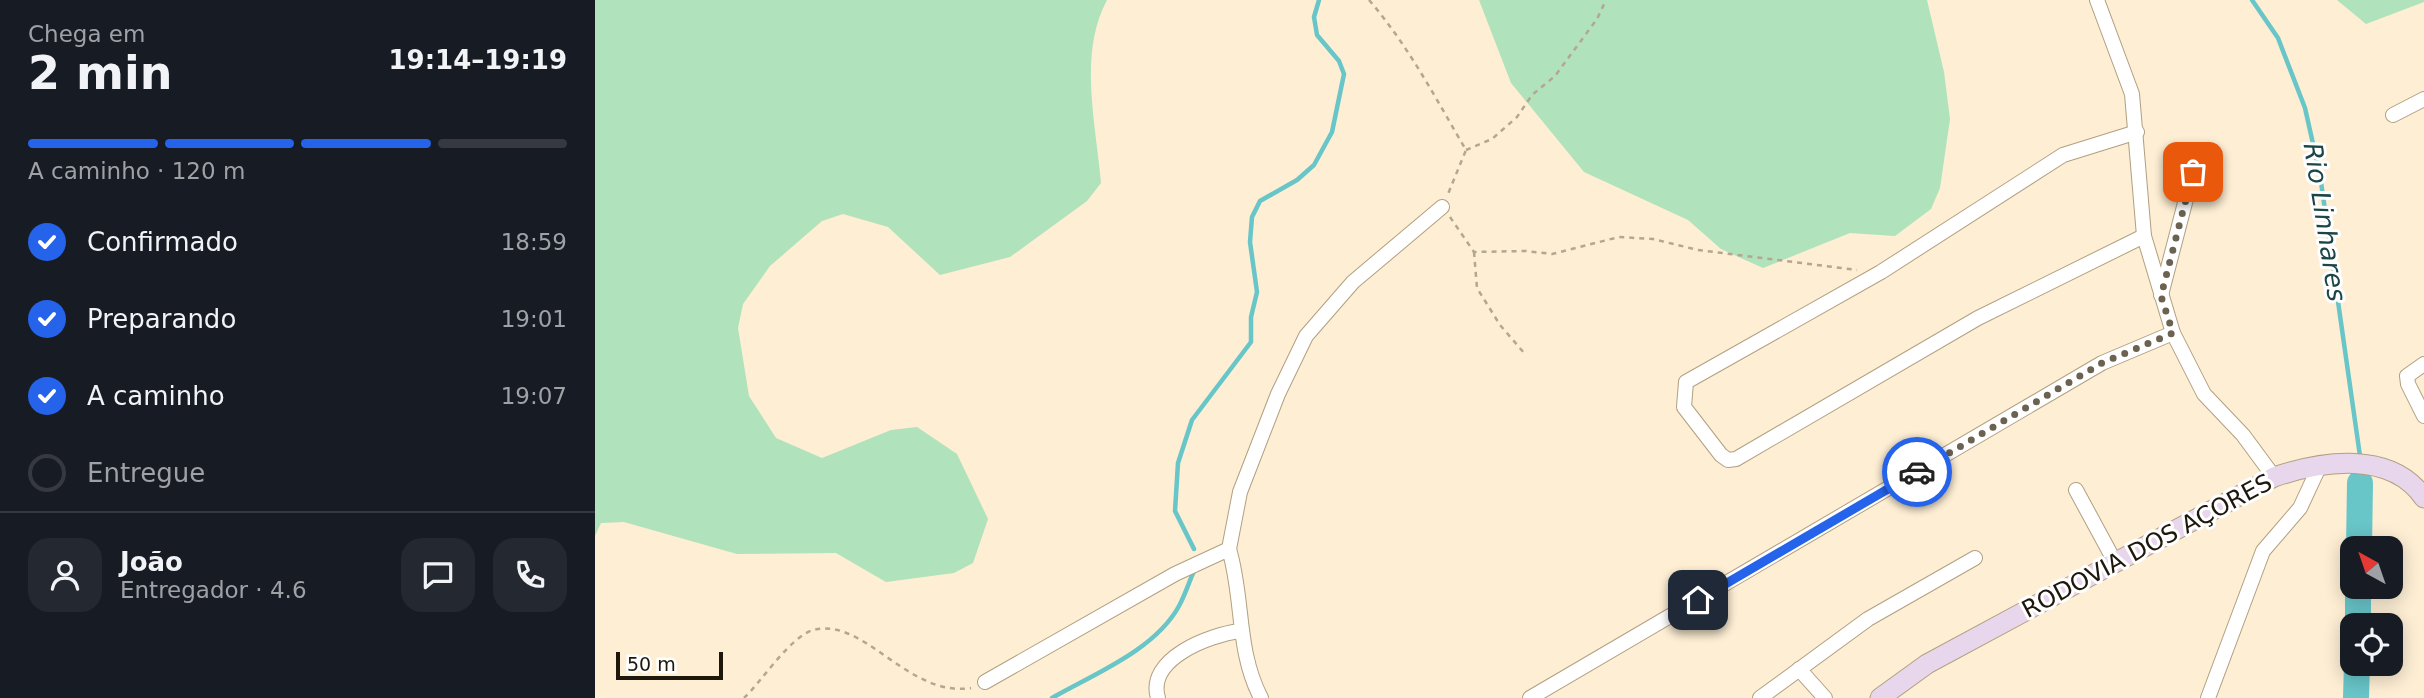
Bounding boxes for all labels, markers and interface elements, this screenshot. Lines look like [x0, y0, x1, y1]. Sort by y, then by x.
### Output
text: Chega em [28, 21, 145, 47]
text: 19:14–19:19 [388, 45, 567, 75]
text: 2 min [28, 46, 172, 100]
water label: Rio Linhares [2298, 140, 2352, 304]
pin [2163, 142, 2223, 202]
icon: bag [2174, 153, 2212, 191]
text: A caminho · 120 m [28, 158, 245, 184]
icon: check [28, 223, 66, 261]
text: Confirmado [87, 227, 238, 257]
text: 18:59 [501, 229, 567, 255]
icon: check [28, 300, 66, 338]
text: Preparando [87, 304, 236, 334]
text: 19:01 [501, 306, 567, 332]
icon: check [28, 377, 66, 415]
text: A caminho [87, 381, 225, 411]
text: 19:07 [501, 383, 567, 409]
courier [1882, 437, 1952, 507]
icon: car [1898, 453, 1936, 491]
text: Entregue [87, 458, 205, 488]
street label: RODOVIA DOS AÇORES [2017, 468, 2277, 624]
north arrow [2340, 536, 2403, 598]
map controls [2340, 536, 2403, 676]
button: person [28, 538, 102, 612]
button: chat [401, 538, 475, 612]
button: phone [493, 538, 567, 612]
text: João [120, 547, 183, 577]
pin [1668, 570, 1728, 630]
text: Entregador · 4.6 [120, 577, 307, 603]
icon: home [1679, 581, 1717, 619]
button: locate [2340, 613, 2403, 676]
scale bar [616, 649, 723, 681]
text: 50 m [627, 653, 676, 675]

